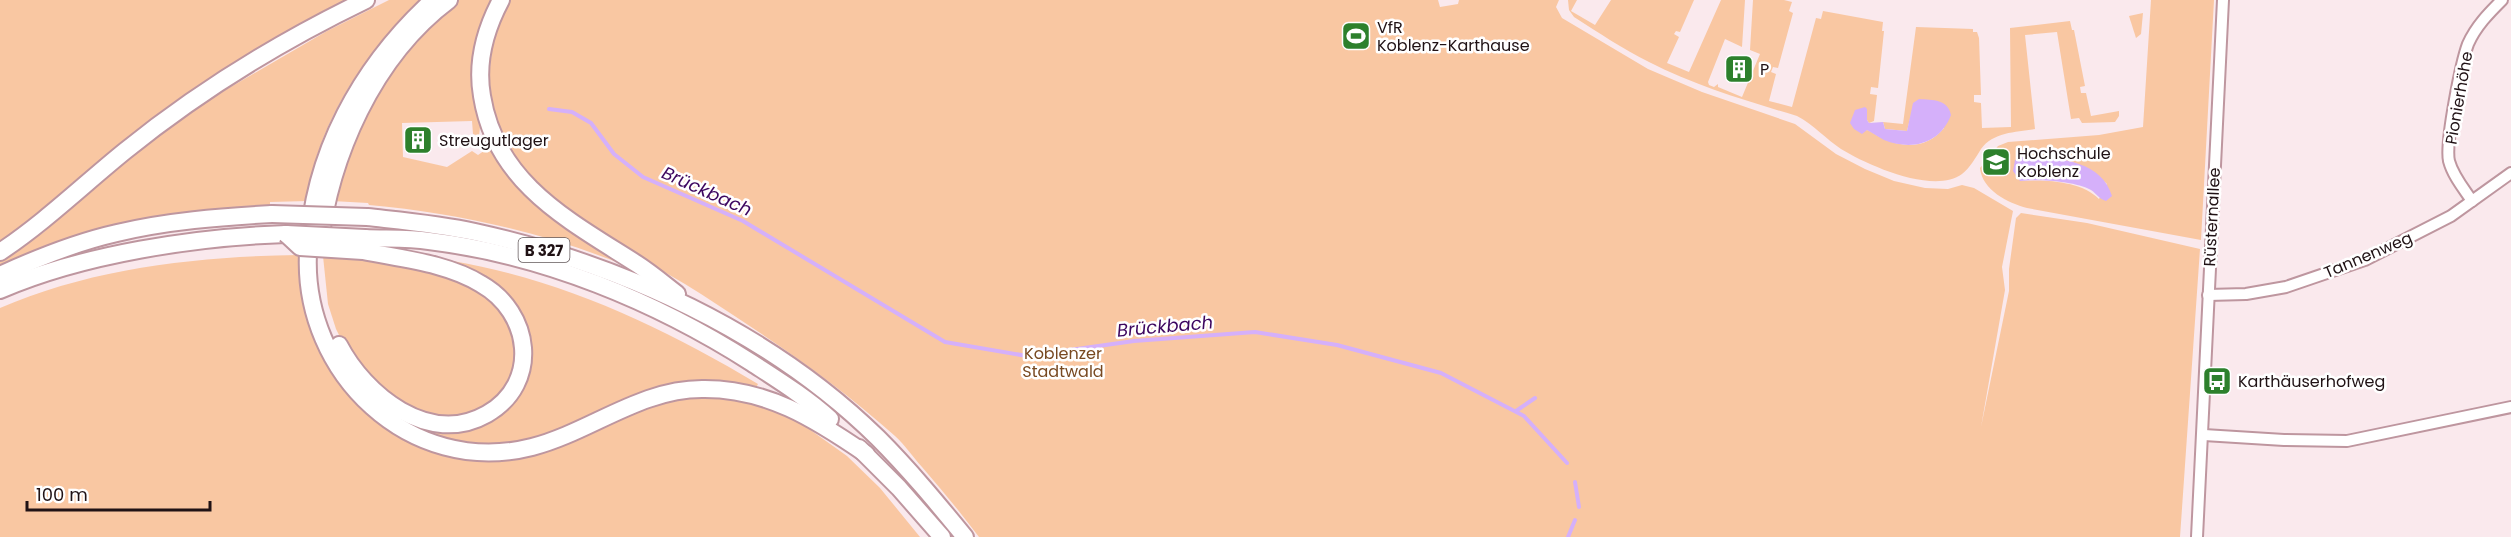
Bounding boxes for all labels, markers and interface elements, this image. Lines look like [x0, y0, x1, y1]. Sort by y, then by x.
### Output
place label: VfR Koblenz-Karthause [1377, 16, 1530, 57]
sports icon: VfR Koblenz-Karthause [1340, 20, 1372, 52]
street label: Pionierhöhe [2439, 50, 2479, 146]
building icon: P [1723, 53, 1755, 85]
place label: P [1760, 58, 1769, 81]
building icon: Streugutlager [402, 124, 434, 156]
place label: Streugutlager [439, 129, 549, 152]
place label: Hochschule Koblenz [2017, 142, 2111, 183]
school or university icon: Hochschule Koblenz [1980, 146, 2012, 178]
water label: Brückbach [658, 160, 756, 222]
street label: Rüsternallee [2198, 167, 2226, 267]
street label: Tannenweg [2320, 226, 2416, 284]
road number: B 327 [518, 238, 570, 262]
water label: Brückbach [1116, 309, 1214, 343]
park label: Koblenzer Stadtwald [1022, 342, 1104, 383]
bus stop icon: Karthäuserhofweg [2201, 365, 2233, 397]
place label: Karthäuserhofweg [2238, 370, 2385, 393]
scale bar [27, 474, 210, 512]
text: 100 m [36, 482, 88, 507]

